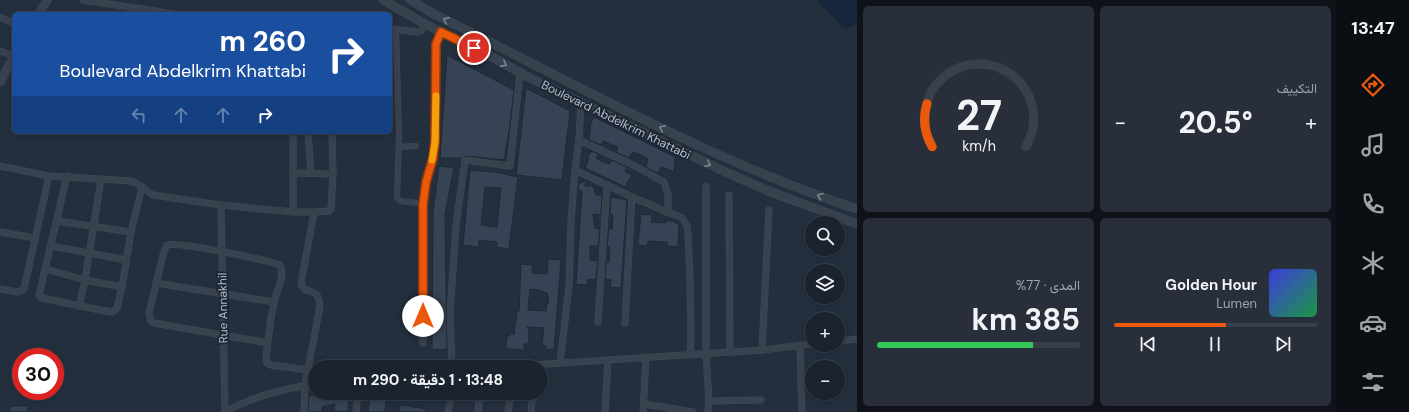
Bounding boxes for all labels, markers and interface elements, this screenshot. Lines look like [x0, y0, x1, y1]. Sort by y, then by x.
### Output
text: 13:47 [1351, 16, 1395, 40]
one-way arrow [443, 17, 450, 25]
text: 260 m [219, 23, 306, 60]
icon: right [320, 28, 372, 80]
pin [457, 31, 491, 65]
icon: arrive [463, 37, 485, 59]
text: Boulevard Abdelkrim Khattabi [60, 59, 306, 83]
one-way arrow [500, 59, 507, 66]
icon: directions [1359, 71, 1387, 99]
street label: Boulevard Abdelkrim Khattabi [539, 77, 693, 163]
text: التكييف [1277, 80, 1317, 97]
text: 27 [955, 89, 1002, 143]
text: 20.5° [1178, 103, 1253, 142]
icon: left [128, 104, 150, 126]
icon: ahead [170, 104, 192, 126]
icon: ahead [212, 104, 234, 126]
icon: right [254, 104, 276, 126]
text: − [1114, 108, 1126, 137]
text: + [1305, 108, 1317, 137]
one-way arrow [659, 125, 667, 133]
icon: music [1359, 131, 1387, 159]
text: km/h [962, 137, 995, 155]
one-way arrow [704, 159, 712, 167]
icon: phone [1359, 190, 1387, 218]
one-way arrow [817, 193, 824, 201]
map controls [805, 216, 845, 400]
button: search [805, 216, 845, 256]
icon: climate [1359, 249, 1387, 277]
button: layers [805, 264, 845, 304]
street label: Rue Annakhil [214, 272, 232, 344]
text: Golden Hour [1165, 275, 1257, 295]
text: المدى · 77% [1016, 277, 1080, 294]
position arrow [402, 295, 444, 337]
text: Lumen [1216, 295, 1257, 312]
text: 385 km [972, 300, 1080, 339]
icon: car [1359, 309, 1387, 337]
button: + [805, 312, 845, 352]
icon: previous [1137, 333, 1159, 355]
icon: pause [1204, 333, 1226, 355]
icon: next [1272, 333, 1294, 355]
speed limit sign: 30 [12, 348, 64, 400]
button: − [805, 360, 845, 400]
icon: filters [1359, 368, 1387, 396]
text: 13:48 · 1 دقيقة · 290 m [353, 370, 503, 390]

